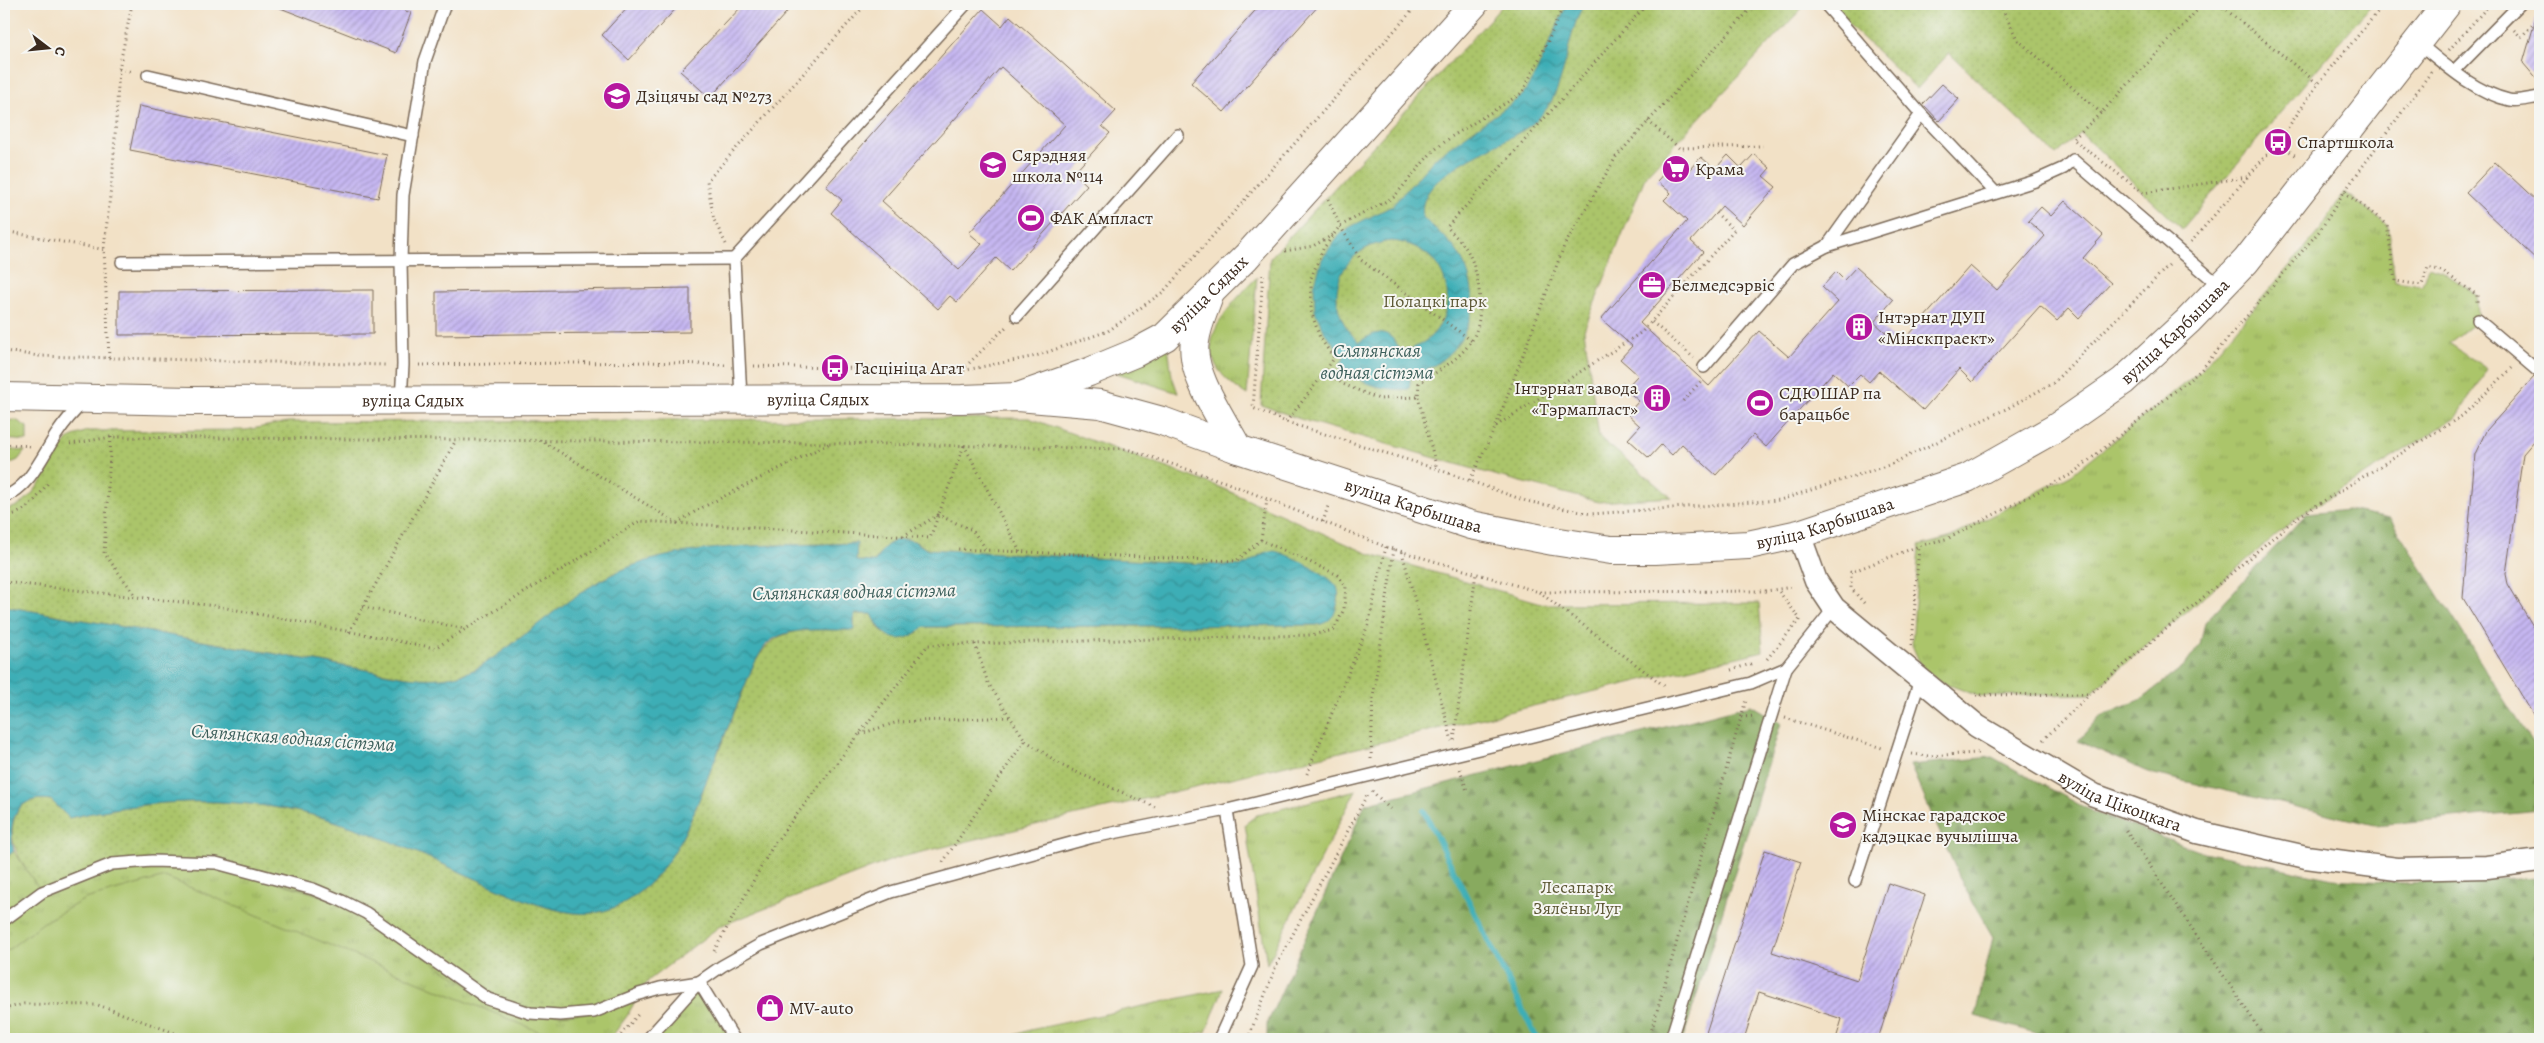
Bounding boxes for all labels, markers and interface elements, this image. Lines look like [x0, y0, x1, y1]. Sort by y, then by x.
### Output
north arrow [22, 22, 72, 72]
text: С [50, 45, 70, 59]
school or university icon: Дзіцячы сад №273 [602, 81, 632, 111]
place label: Дзіцячы сад №273 [636, 84, 772, 108]
bus stop icon: Спартшкола [2263, 127, 2293, 157]
place label: Спартшкола [2297, 130, 2395, 154]
place label: Сярэдняя школа №114 [1012, 143, 1103, 188]
school or university icon: Сярэдняя школа №114 [978, 150, 1008, 180]
supermarket icon: Крама [1661, 154, 1691, 184]
place label: Крама [1695, 157, 1745, 181]
sports icon: ФАК Ампласт [1016, 203, 1046, 233]
place label: ФАК Ампласт [1050, 206, 1153, 230]
street label: вуліца Сядых [1164, 250, 1253, 339]
office icon: Белмедсэрвіс [1637, 270, 1667, 300]
place label: Белмедсэрвіс [1671, 273, 1775, 297]
street label: вуліца Карбышава [2115, 273, 2235, 390]
park label: Полацкі парк [1383, 289, 1487, 313]
place label: Інтэрнат ДУП «Мінскпраект» [1878, 305, 1995, 350]
building icon: Інтэрнат ДУП «Мінскпраект» [1844, 312, 1874, 342]
water label: Сляпянская водная сістэма [1321, 338, 1434, 386]
bus stop icon: Гасцініца Агат [820, 353, 850, 383]
place label: Гасцініца Агат [854, 356, 964, 380]
place label: Інтэрнат завода «Тэрмапласт» [1514, 376, 1639, 421]
place label: СДЮШАР па барацьбе [1779, 381, 1882, 426]
building icon: Інтэрнат завода «Тэрмапласт» [1642, 383, 1672, 413]
street label: вуліца Сядых [767, 387, 869, 412]
street label: вуліца Сядых [362, 388, 464, 413]
sports icon: СДЮШАР па барацьбе [1745, 388, 1775, 418]
street label: вуліца Карбышава [1341, 473, 1485, 539]
street label: вуліца Карбышава [1754, 491, 1898, 555]
water label: Сляпянская водная сістэма [752, 577, 956, 607]
water label: Сляпянская водная сістэма [190, 718, 396, 758]
street label: вуліца Цікоцкага [2054, 765, 2186, 838]
place label: Мінскае гарадское кадэцкае вучылішча [1862, 803, 2019, 848]
school or university icon: Мінскае гарадское кадэцкае вучылішча [1828, 810, 1858, 840]
park label: Лесапарк Зялёны Луг [1533, 875, 1622, 920]
shop icon: MV-auto [755, 993, 785, 1023]
place label: MV-auto [789, 996, 854, 1020]

